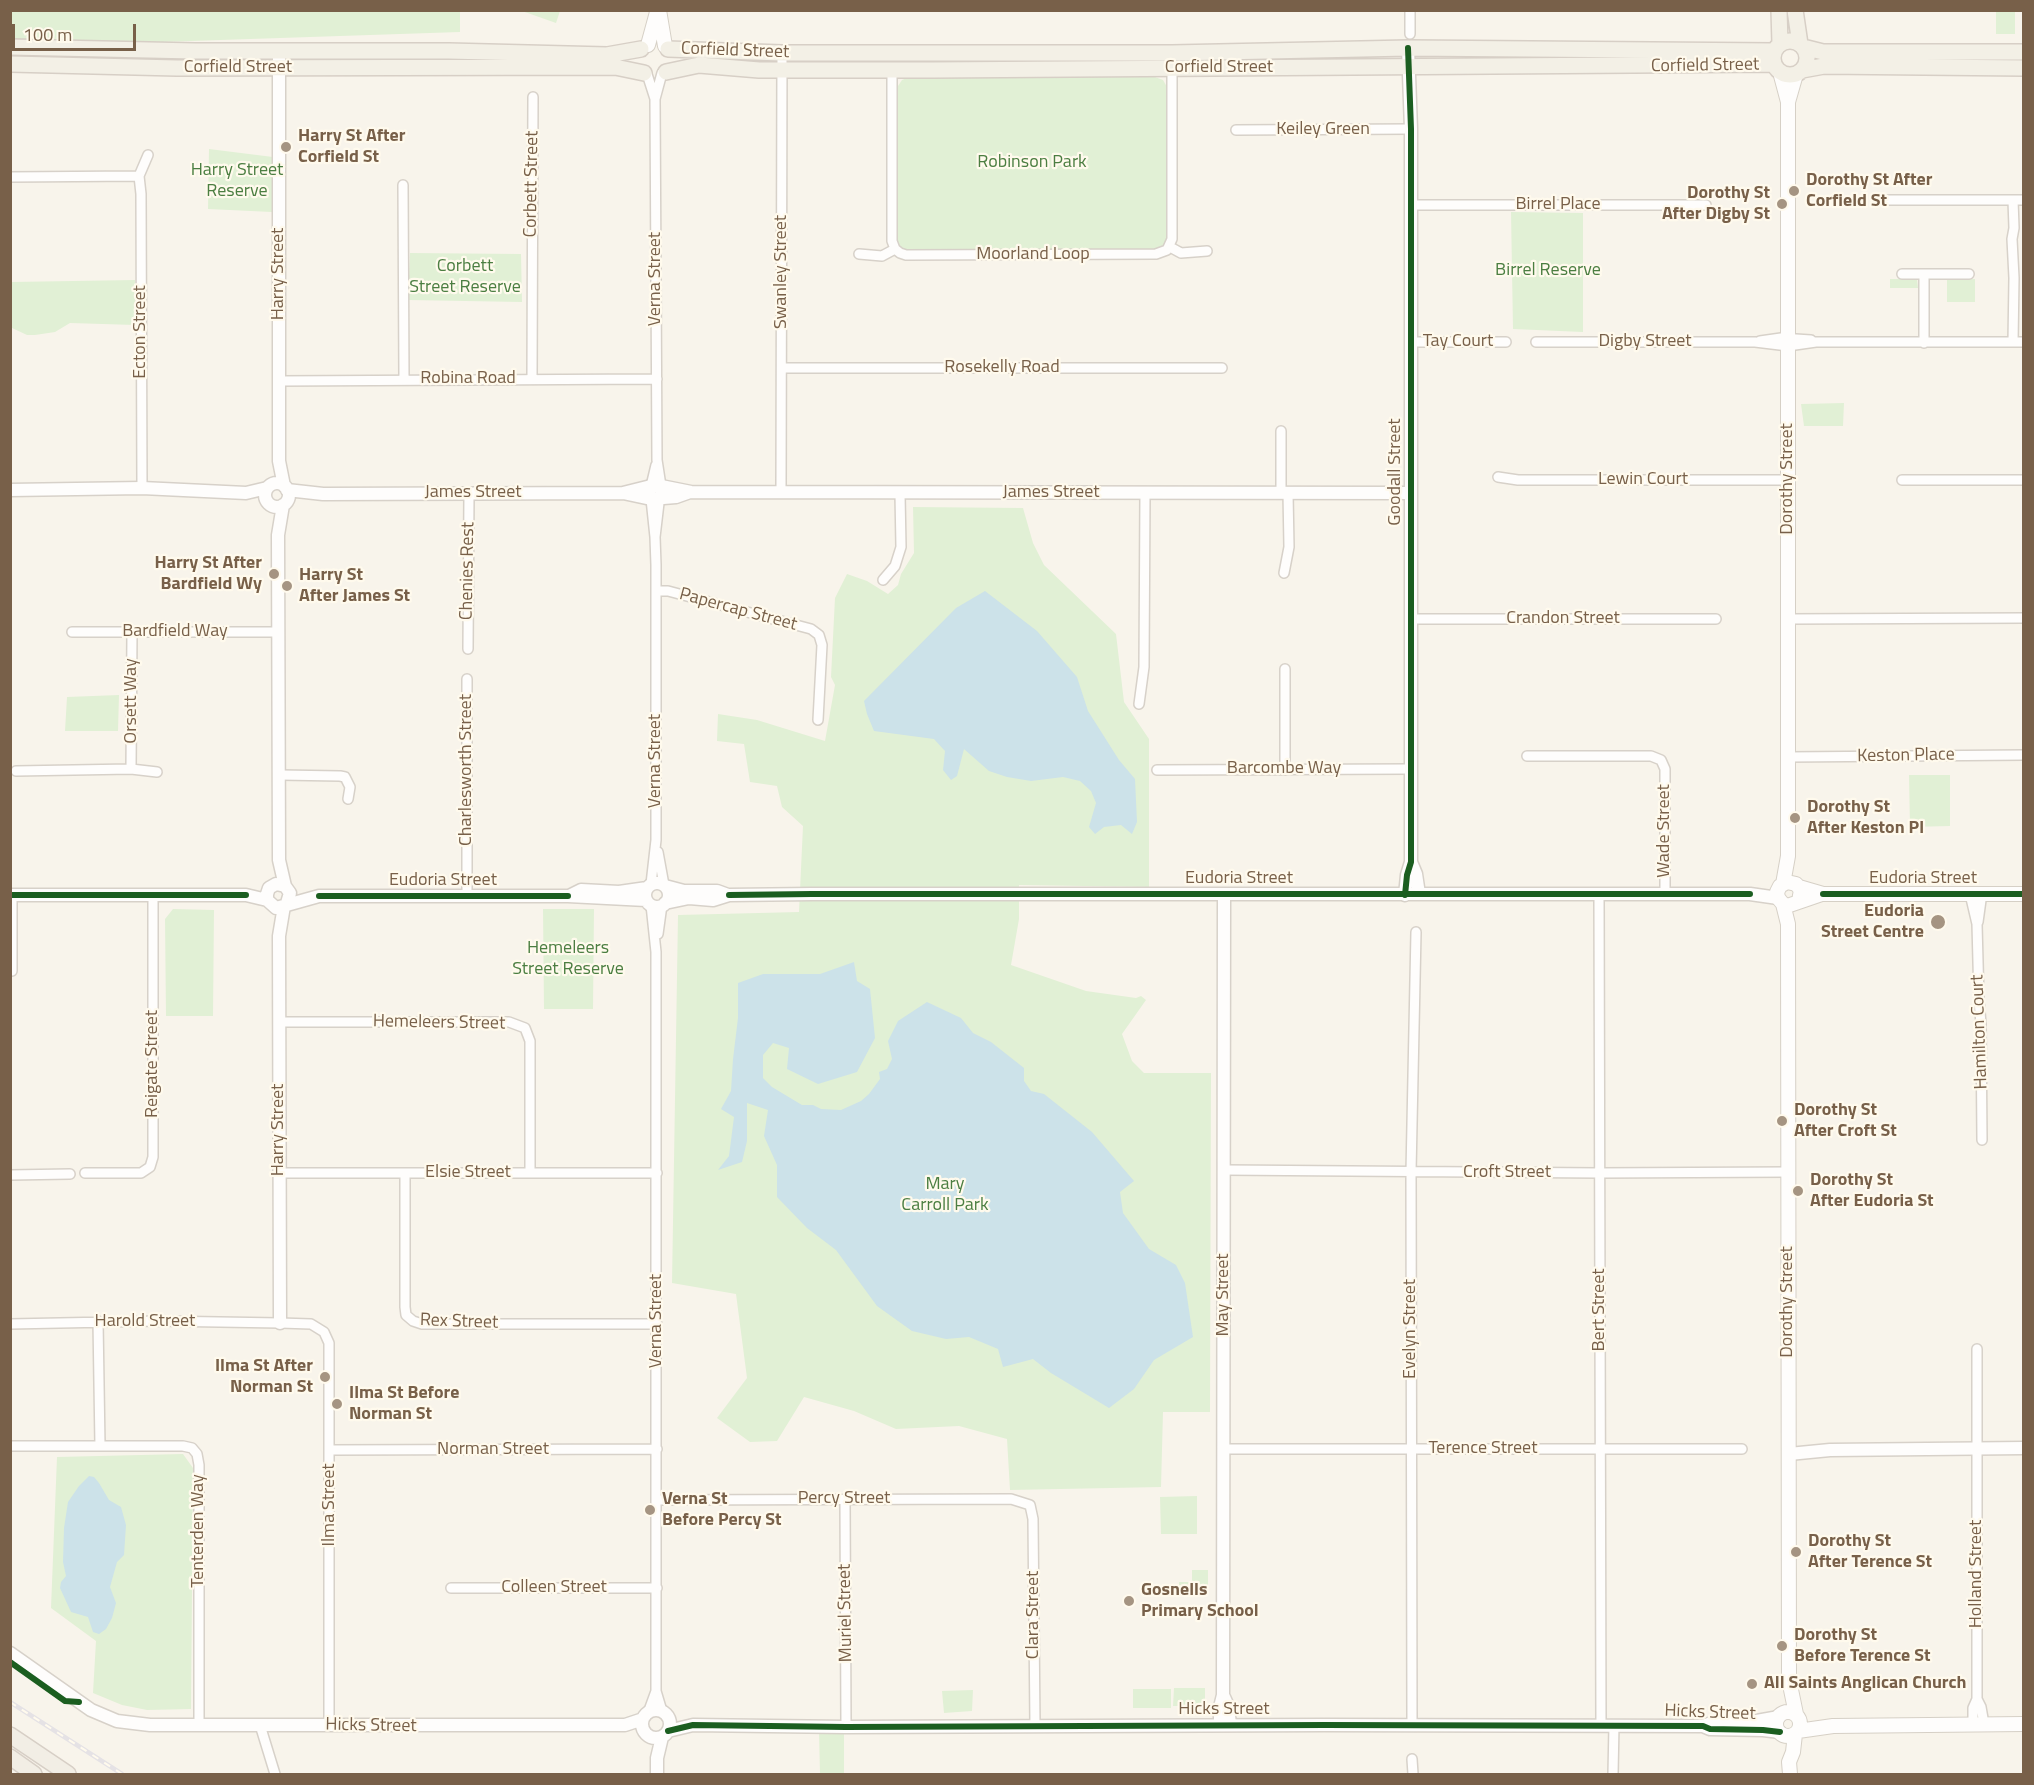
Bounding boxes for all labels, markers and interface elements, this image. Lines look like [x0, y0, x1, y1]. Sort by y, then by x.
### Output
scale bar [15, 12, 140, 50]
text: 100 m [23, 21, 72, 48]
street label: Corfield Street [680, 38, 790, 64]
street label: Corfield Street [1651, 54, 1759, 78]
street label: Corfield Street [184, 57, 292, 79]
street label: Corfield Street [1165, 57, 1273, 79]
street label: Keiley Green [1276, 119, 1370, 141]
place label: Harry St After Corfield St [298, 126, 405, 168]
street label: Corbett Street [520, 130, 544, 238]
marker: Harry St After Corfield St [279, 140, 293, 154]
park label: Robinson Park [977, 152, 1087, 174]
park label: Harry Street Reserve [191, 160, 283, 202]
place label: Dorothy St After Corfield St [1806, 170, 1932, 213]
place label: Dorothy St After Digby St [1662, 183, 1770, 226]
marker: Dorothy St After Corfield St [1787, 184, 1801, 198]
street label: Birrel Place [1515, 194, 1601, 216]
marker: Dorothy St After Digby St [1775, 197, 1789, 211]
street label: Swanley Street [771, 215, 793, 329]
street label: Harry Street [268, 228, 290, 320]
street label: Verna Street [645, 232, 667, 326]
street label: Moorland Loop [976, 244, 1090, 266]
park label: Corbett Street Reserve [409, 256, 521, 298]
park label: Birrel Reserve [1495, 260, 1601, 282]
street label: Ecton Street [130, 285, 152, 379]
street label: Tay Court [1423, 331, 1493, 353]
street label: Digby Street [1598, 331, 1692, 353]
street label: Rosekelly Road [944, 357, 1060, 379]
street label: Robina Road [420, 368, 516, 390]
street label: Goodall Street [1385, 418, 1407, 526]
street label: Dorothy Street [1777, 423, 1799, 535]
street label: Lewin Court [1598, 469, 1688, 491]
street label: James Street [424, 482, 522, 504]
street label: James Street [1002, 482, 1100, 504]
street label: Chenies Rest [456, 522, 480, 620]
place label: Harry St After Bardfield Wy [155, 553, 262, 596]
place label: Harry St After James St [299, 565, 410, 608]
marker: Harry St After Bardfield Wy [267, 567, 281, 581]
marker: Harry St After James St [280, 579, 294, 593]
street label: Papercap Street [677, 584, 799, 636]
street label: Crandon Street [1506, 608, 1620, 630]
street label: Bardfield Way [122, 621, 228, 643]
street label: Orsett Way [121, 658, 143, 744]
street label: Charlesworth Street [456, 694, 478, 846]
street label: Verna Street [645, 714, 667, 808]
street label: Keston Place [1857, 744, 1955, 768]
street label: Barcombe Way [1227, 758, 1341, 780]
street label: Wade Street [1654, 784, 1676, 878]
place label: Dorothy St After Keston Pl [1807, 797, 1924, 840]
marker: Dorothy St After Keston Pl [1788, 811, 1802, 825]
street label: Eudoria Street [1185, 868, 1293, 890]
street label: Eudoria Street [1869, 868, 1977, 890]
street label: Eudoria Street [389, 870, 497, 892]
place label: Eudoria Street Centre [1821, 901, 1924, 944]
marker: Eudoria Street Centre [1929, 913, 1947, 931]
park label: Hemeleers Street Reserve [512, 938, 624, 980]
street label: Hamilton Court [1967, 974, 1993, 1090]
street label: Reigate Street [142, 1010, 164, 1118]
street label: Hemeleers Street [373, 1011, 505, 1035]
street label: Harry Street [268, 1084, 290, 1176]
place label: Dorothy St After Croft St [1794, 1100, 1897, 1142]
marker: Dorothy St After Croft St [1775, 1114, 1789, 1128]
street label: Elsie Street [425, 1162, 511, 1184]
street label: Croft Street [1463, 1162, 1551, 1184]
place label: Dorothy St After Eudoria St [1810, 1170, 1934, 1212]
park label: Mary Carroll Park [901, 1174, 989, 1216]
marker: Dorothy St After Eudoria St [1791, 1184, 1805, 1198]
street label: Dorothy Street [1777, 1246, 1799, 1358]
street label: May Street [1213, 1253, 1235, 1337]
street label: Bert Street [1589, 1268, 1611, 1352]
street label: Verna Street [646, 1274, 668, 1368]
street label: Evelyn Street [1400, 1279, 1422, 1379]
street label: Rex Street [419, 1310, 499, 1334]
street label: Harold Street [95, 1311, 195, 1333]
place label: Ilma St After Norman St [215, 1356, 313, 1398]
marker: Ilma St After Norman St [318, 1370, 332, 1384]
place label: Ilma St Before Norman St [349, 1383, 459, 1426]
marker: Ilma St Before Norman St [330, 1397, 344, 1411]
street label: Terence Street [1429, 1438, 1537, 1460]
street label: Norman Street [437, 1439, 549, 1461]
street label: Ilma Street [319, 1463, 341, 1547]
street label: Tenterden Way [188, 1474, 210, 1588]
street label: Percy Street [798, 1488, 890, 1510]
place label: Verna St Before Percy St [662, 1489, 782, 1532]
marker: Verna St Before Percy St [643, 1503, 657, 1517]
street label: Holland Street [1966, 1520, 1988, 1628]
place label: Dorothy St After Terence St [1808, 1531, 1932, 1574]
marker: Dorothy St After Terence St [1789, 1545, 1803, 1559]
street label: Muriel Street [834, 1564, 858, 1662]
street label: Clara Street [1023, 1571, 1045, 1659]
street label: Colleen Street [501, 1577, 607, 1599]
place label: Gosnells Primary School [1141, 1580, 1259, 1622]
marker: Gosnells Primary School [1122, 1594, 1136, 1608]
place label: Dorothy St Before Terence St [1794, 1625, 1930, 1668]
marker: Dorothy St Before Terence St [1775, 1639, 1789, 1653]
place label: All Saints Anglican Church [1764, 1673, 1967, 1695]
marker: All Saints Anglican Church [1745, 1677, 1759, 1691]
street label: Hicks Street [1178, 1699, 1270, 1721]
street label: Hicks Street [1664, 1701, 1756, 1725]
street label: Hicks Street [325, 1714, 417, 1738]

